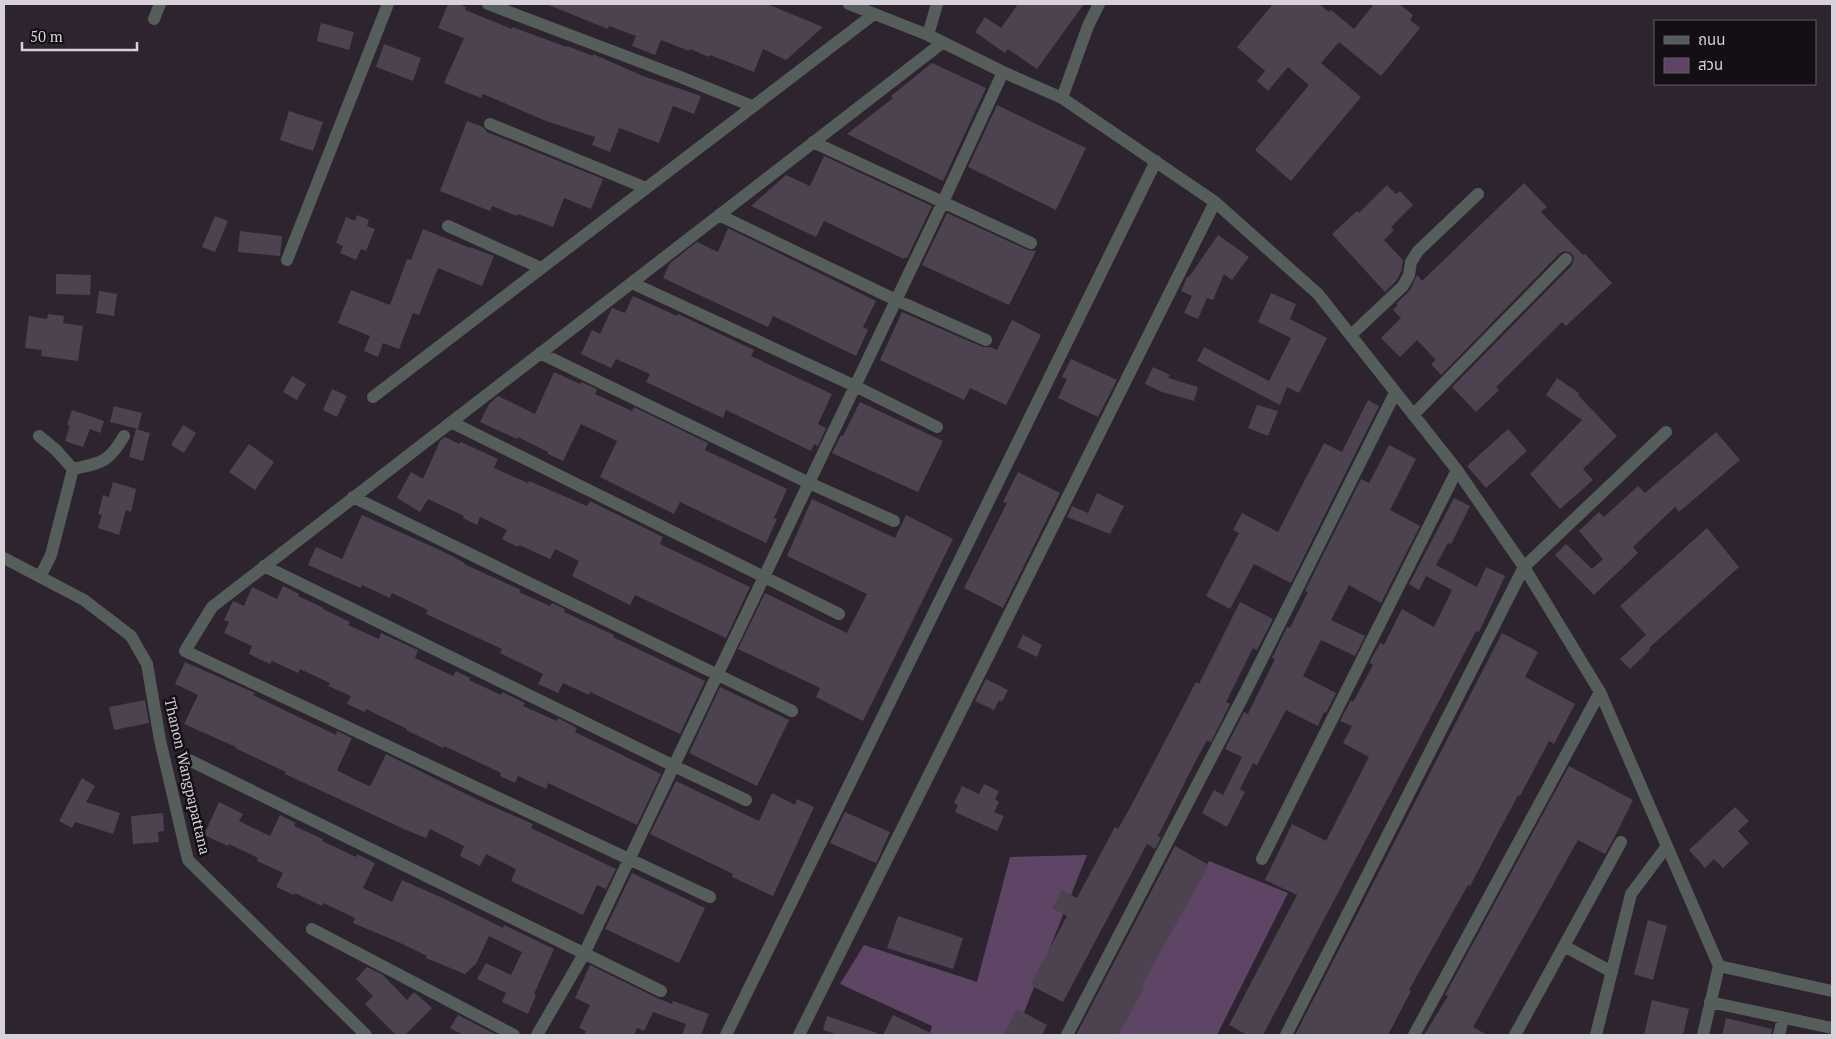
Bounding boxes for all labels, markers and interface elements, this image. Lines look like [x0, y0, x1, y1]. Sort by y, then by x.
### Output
scale bar [22, 20, 138, 52]
legend [1654, 20, 1816, 85]
text: 50 m [30, 26, 63, 46]
text: ถนน [1698, 29, 1725, 49]
text: สวน [1698, 54, 1723, 74]
street label: Thanon Wangpapattana [160, 696, 216, 857]

